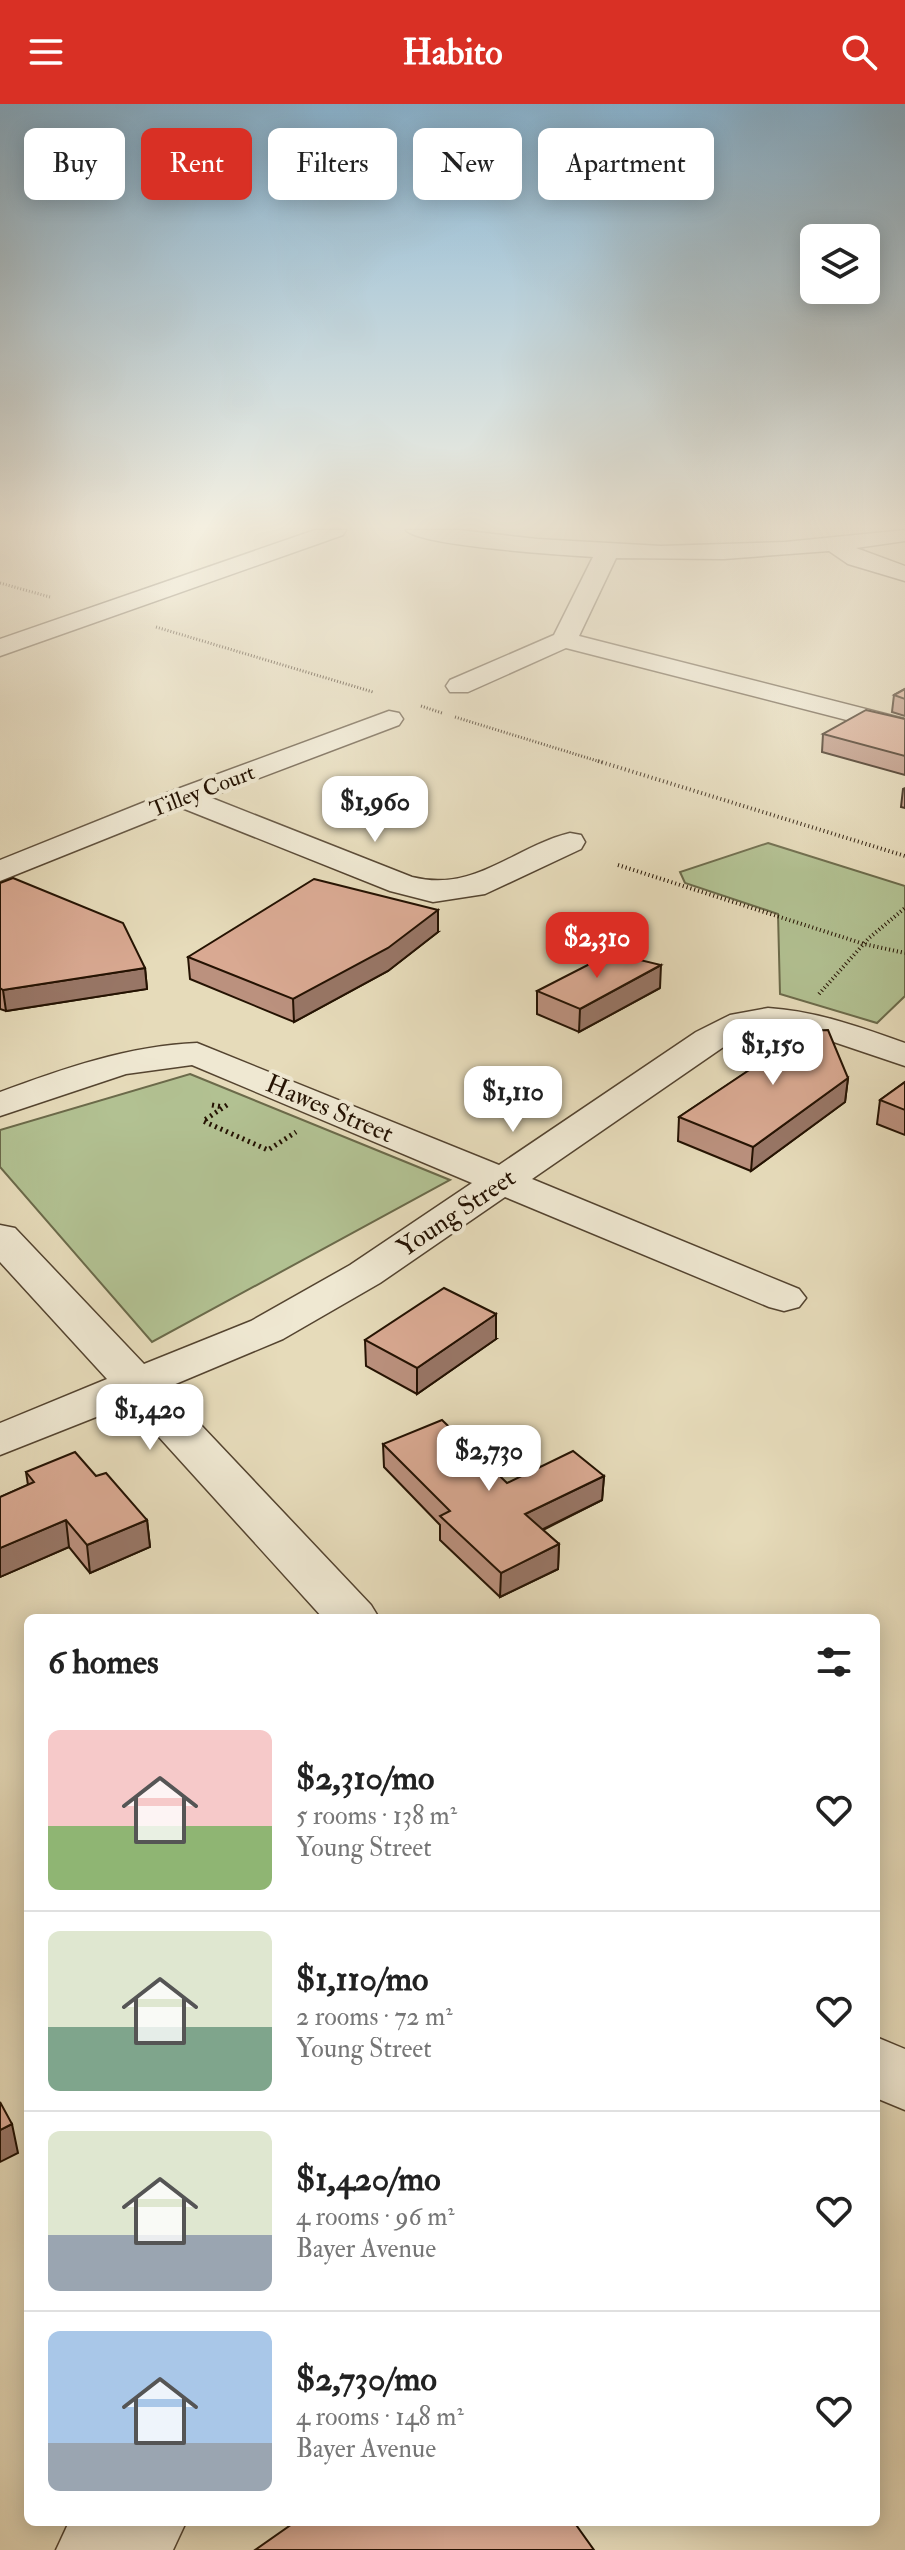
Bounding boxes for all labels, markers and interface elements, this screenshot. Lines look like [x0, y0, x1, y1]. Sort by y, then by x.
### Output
icon: menu [24, 30, 68, 74]
text: Habito [402, 30, 503, 75]
icon: search [837, 30, 881, 74]
chip: Buy [24, 128, 125, 200]
chip: Rent [141, 128, 252, 200]
chip: Filters [268, 128, 397, 200]
chip: New [413, 128, 522, 200]
chip: Apartment [538, 128, 714, 200]
map controls [800, 224, 880, 304]
button: layers [800, 224, 880, 304]
street label: Tilley Court [146, 758, 259, 824]
pin: $1,960 [310, 776, 440, 844]
text: $1,960 [340, 786, 410, 818]
pin: $2,310 [532, 912, 662, 980]
text: $2,310 [564, 922, 630, 954]
pin: $1,150 [708, 1019, 838, 1087]
text: $1,150 [741, 1029, 805, 1061]
pin: $1,110 [448, 1066, 578, 1134]
street label: Hawes Street [261, 1068, 398, 1150]
text: $1,110 [482, 1076, 544, 1108]
street label: Young Street [391, 1162, 522, 1264]
pin: $1,420 [85, 1384, 215, 1452]
text: $1,420 [114, 1394, 186, 1426]
pin: $2,730 [424, 1425, 554, 1493]
text: $2,730 [455, 1435, 523, 1467]
icon: filters [812, 1640, 856, 1684]
text: 6 homes [48, 1641, 159, 1684]
text: $2,310/mo [296, 1757, 434, 1800]
icon: home [112, 1762, 208, 1858]
icon: heart [812, 1788, 856, 1832]
text: 5 rooms · 138 m² [296, 1800, 457, 1832]
text: Young Street [296, 1832, 432, 1864]
text: $1,110/mo [296, 1958, 428, 2001]
icon: home [112, 1963, 208, 2059]
icon: heart [812, 1989, 856, 2033]
text: 2 rooms · 72 m² [296, 2001, 453, 2033]
text: Young Street [296, 2033, 432, 2065]
text: $1,420/mo [296, 2158, 441, 2201]
icon: home [112, 2163, 208, 2259]
icon: heart [812, 2189, 856, 2233]
text: 4 rooms · 96 m² [296, 2201, 455, 2233]
text: Bayer Avenue [296, 2233, 436, 2265]
text: $2,730/mo [296, 2358, 437, 2401]
icon: home [112, 2363, 208, 2459]
icon: heart [812, 2389, 856, 2433]
text: 4 rooms · 148 m² [296, 2401, 464, 2433]
text: Bayer Avenue [296, 2433, 436, 2465]

